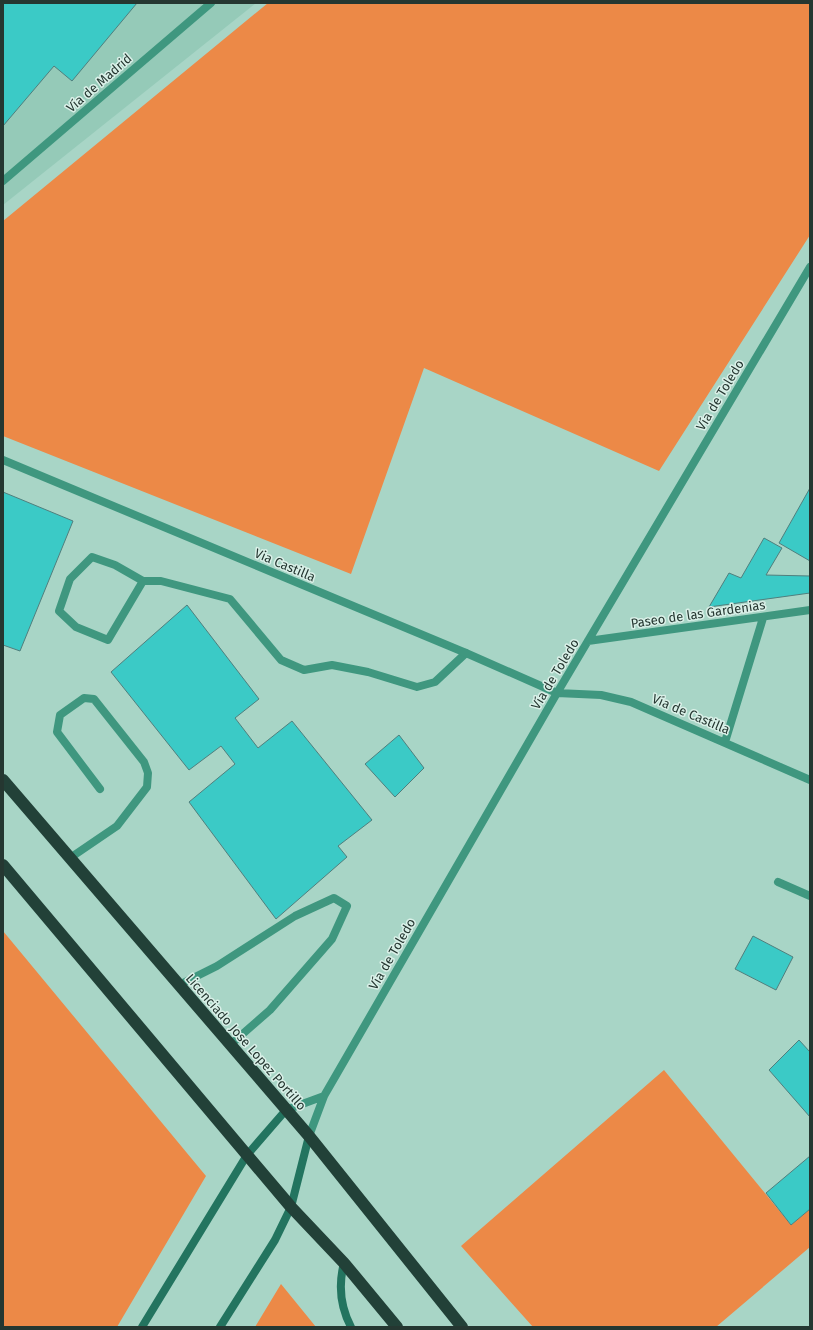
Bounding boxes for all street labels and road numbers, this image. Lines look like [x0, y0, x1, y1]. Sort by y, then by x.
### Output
street label: Vía de Madrid [63, 51, 135, 115]
street label: Vía de Toledo [693, 357, 747, 433]
street label: Via Castilla [252, 545, 318, 585]
street label: Paseo de las Gardenias [630, 597, 766, 631]
street label: Vía de Toledo [528, 636, 582, 712]
street label: Vía de Castilla [650, 691, 732, 737]
street label: Vía de Toledo [366, 916, 418, 992]
street label: Licenciado Jose Lopez Portillo [183, 971, 309, 1113]

